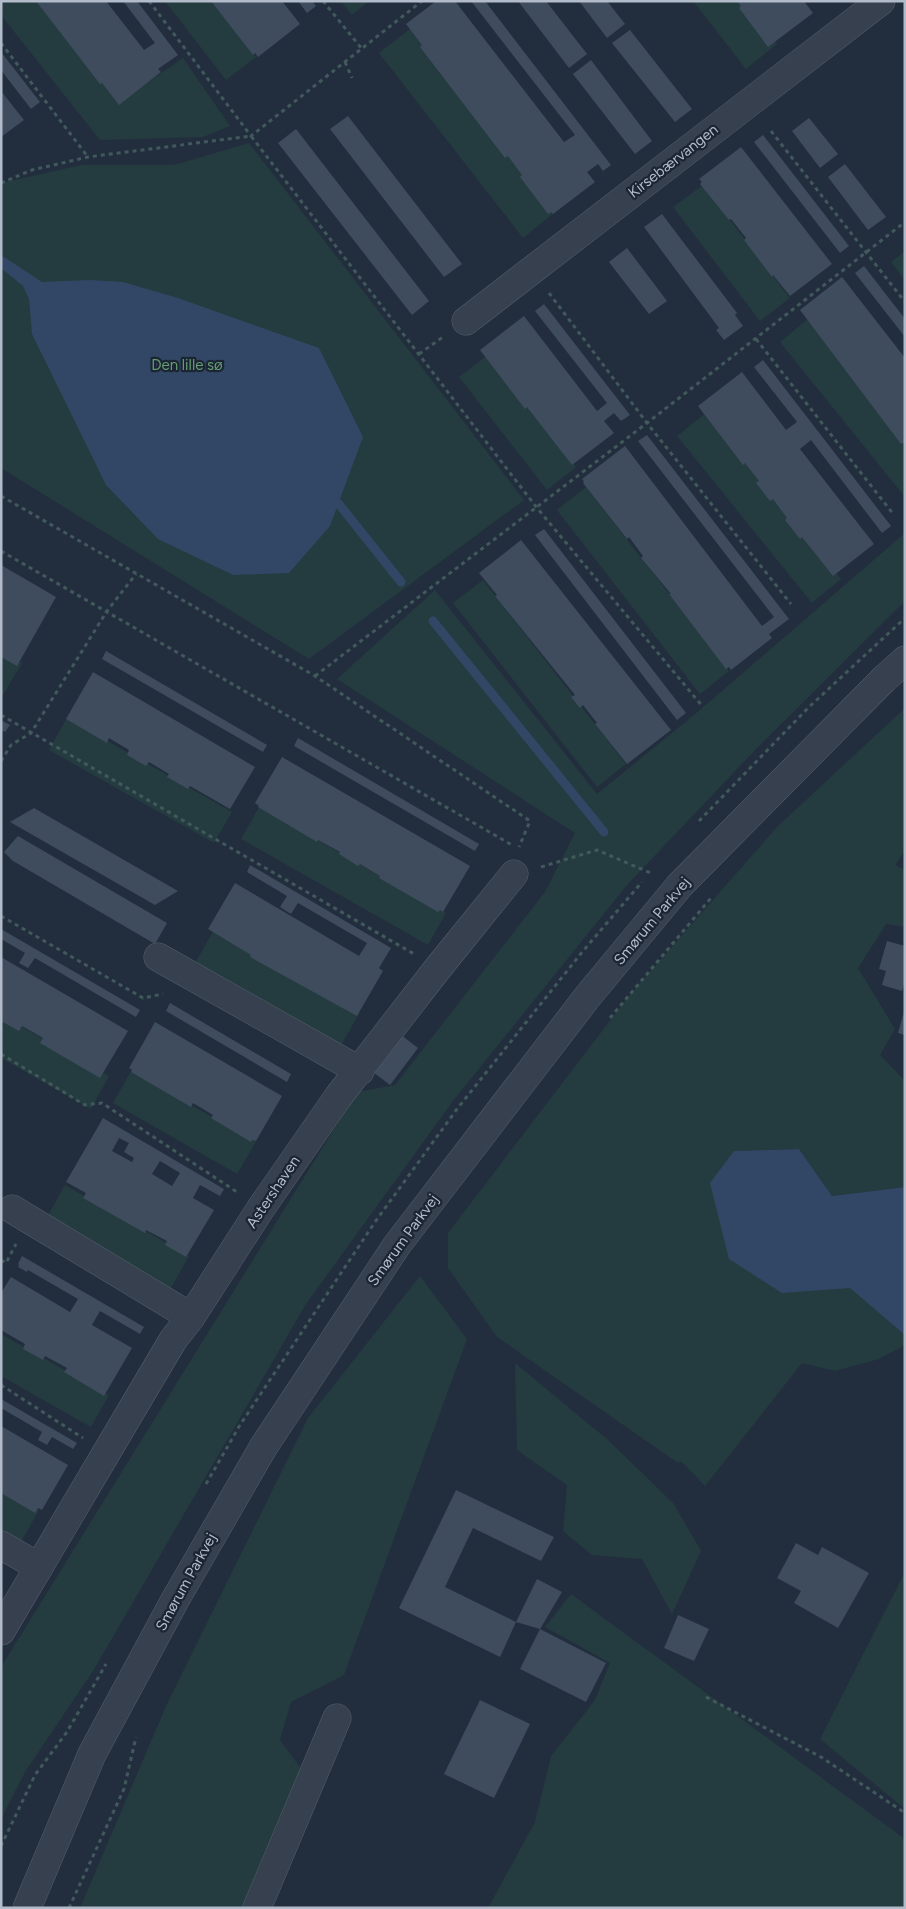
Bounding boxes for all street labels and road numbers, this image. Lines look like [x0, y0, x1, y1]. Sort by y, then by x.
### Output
street label: Kirsebærvangen [625, 120, 721, 202]
street label: Smørum Parkvej [610, 873, 694, 969]
street label: Astershaven [242, 1153, 304, 1231]
street label: Smørum Parkvej [364, 1191, 442, 1289]
street label: Smørum Parkvej [152, 1530, 220, 1634]

